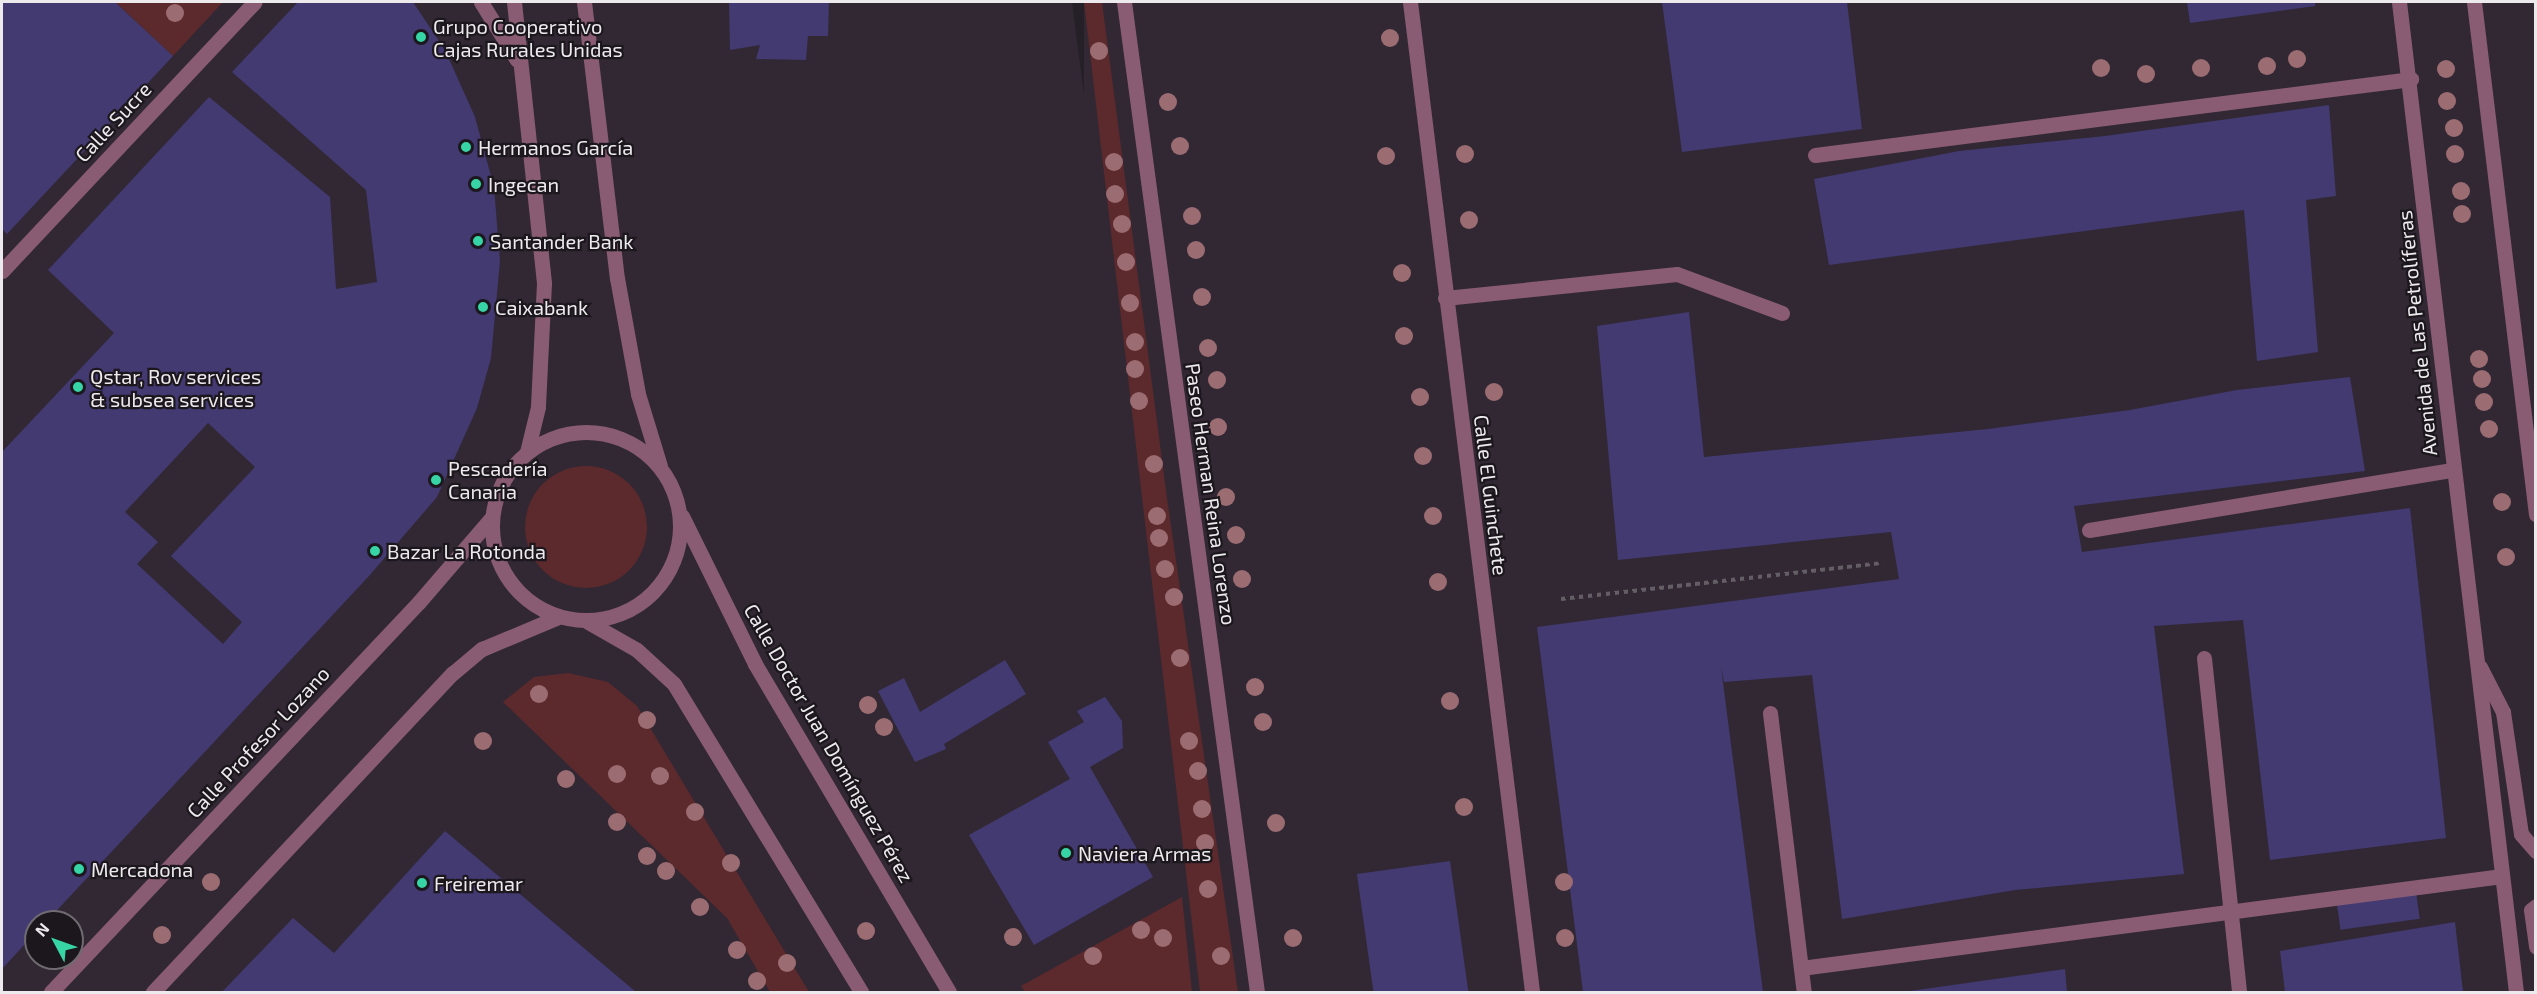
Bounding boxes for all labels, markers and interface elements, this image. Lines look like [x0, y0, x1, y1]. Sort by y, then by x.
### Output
place label: Grupo Cooperativo Cajas Rurales Unidas [433, 14, 623, 61]
marker: Grupo Cooperativo Cajas Rurales Unidas [414, 30, 428, 44]
street label: Calle Sucre [70, 77, 156, 167]
place label: Hermanos García [478, 135, 633, 159]
marker: Hermanos García [459, 140, 473, 154]
place label: Ingecan [488, 172, 559, 196]
marker: Ingecan [469, 177, 483, 191]
street label: Avenida de Las Petrolíferas [2392, 209, 2442, 457]
place label: Santander Bank [490, 229, 634, 253]
marker: Santander Bank [471, 234, 485, 248]
place label: Caixabank [495, 295, 588, 319]
marker: Caixabank [476, 300, 490, 314]
street label: Paseo Herman Reina Lorenzo [1181, 361, 1241, 627]
place label: Qstar, Rov services & subsea services [90, 364, 262, 411]
marker: Qstar, Rov services & subsea services [71, 380, 85, 394]
street label: Calle El Guinchete [1469, 413, 1513, 577]
place label: Pescadería Canaria [448, 456, 548, 503]
marker: Pescadería Canaria [429, 473, 443, 487]
place label: Bazar La Rotonda [387, 539, 546, 563]
marker: Bazar La Rotonda [368, 544, 382, 558]
street label: Calle Doctor Juan Domínguez Pérez [739, 599, 919, 887]
street label: Calle Profesor Lozano [182, 661, 334, 823]
place label: Naviera Armas [1078, 841, 1212, 865]
marker: Naviera Armas [1059, 846, 1073, 860]
place label: Mercadona [91, 857, 193, 881]
marker: Mercadona [72, 862, 86, 876]
place label: Freiremar [434, 871, 523, 895]
marker: Freiremar [415, 876, 429, 890]
north arrow [24, 910, 84, 970]
text: N [31, 919, 53, 940]

